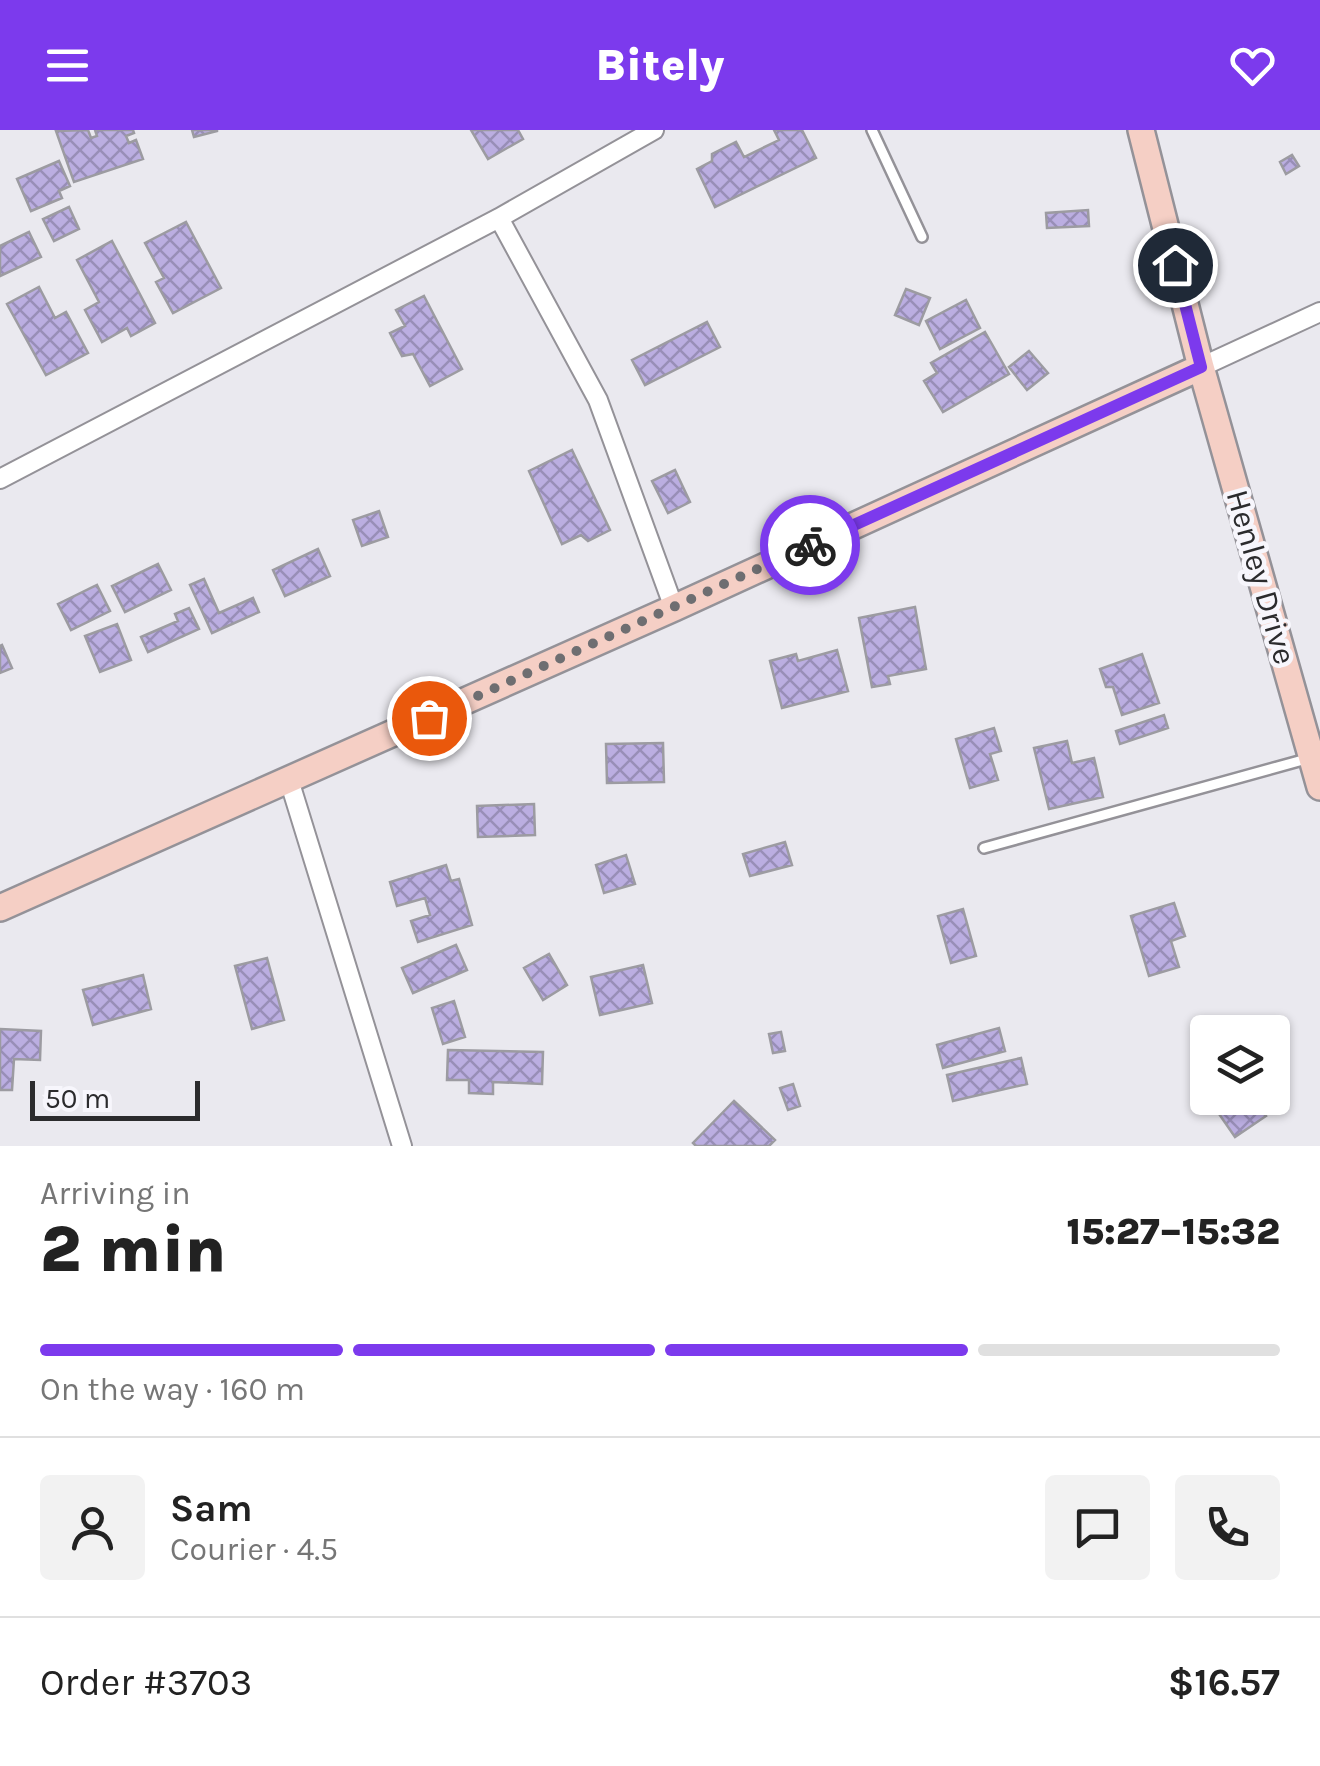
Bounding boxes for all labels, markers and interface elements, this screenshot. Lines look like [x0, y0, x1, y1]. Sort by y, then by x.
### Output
icon: menu [40, 38, 95, 93]
icon: heart [1225, 38, 1280, 93]
text: Bitely [595, 39, 725, 91]
pin [1133, 223, 1218, 308]
icon: home [1148, 238, 1203, 293]
street label: Henley Drive [1218, 485, 1304, 669]
courier [760, 495, 860, 595]
icon: bike [783, 518, 838, 573]
pin [387, 676, 472, 761]
icon: bag [402, 691, 457, 746]
map controls [1190, 1015, 1290, 1115]
button: layers [1190, 1015, 1290, 1115]
scale bar [30, 1076, 200, 1120]
text: 50 m [45, 1082, 110, 1115]
text: Arriving in [40, 1175, 191, 1212]
text: 15:27–15:32 [1067, 1209, 1280, 1254]
text: 2 min [40, 1211, 226, 1287]
text: On the way · 160 m [40, 1371, 305, 1408]
button: person [40, 1475, 145, 1580]
button: chat [1045, 1475, 1150, 1580]
button: phone [1175, 1475, 1280, 1580]
text: Sam [170, 1486, 253, 1531]
text: Courier · 4.5 [170, 1531, 338, 1568]
text: Order #3703 [40, 1660, 252, 1705]
text: $16.57 [1168, 1660, 1280, 1705]

